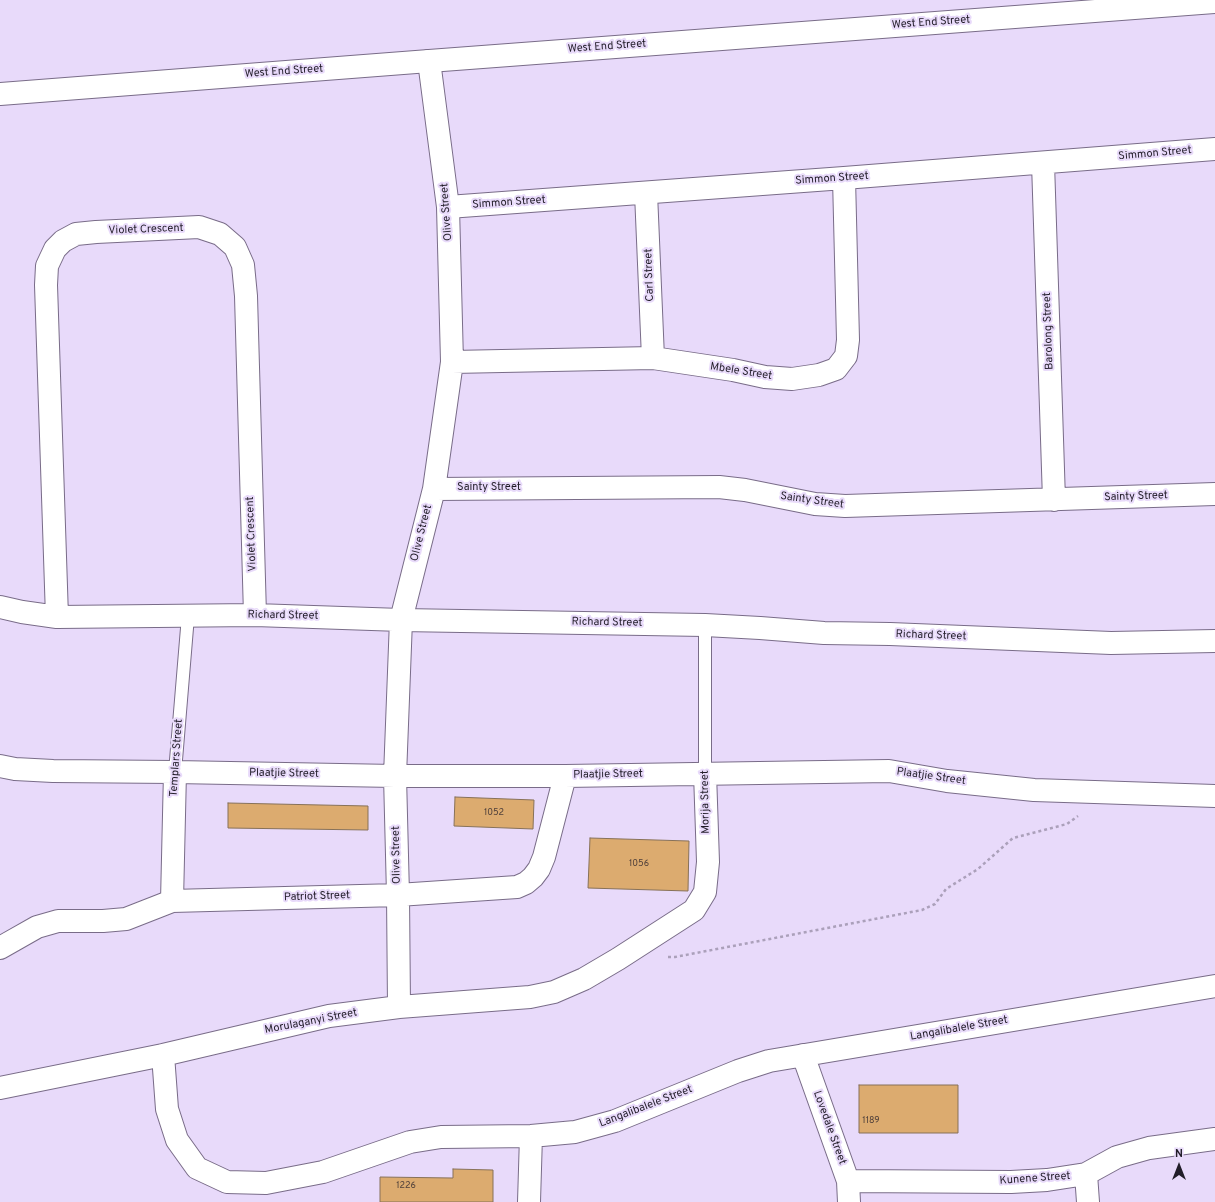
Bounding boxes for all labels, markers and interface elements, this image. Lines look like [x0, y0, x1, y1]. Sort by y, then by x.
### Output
street label: West End Street [891, 14, 971, 32]
street label: West End Street [567, 38, 647, 56]
street label: West End Street [244, 63, 324, 81]
street label: Simmon Street [1118, 144, 1192, 164]
street label: Simmon Street [795, 170, 869, 188]
street label: Olive Street [438, 183, 456, 241]
street label: Simmon Street [472, 194, 546, 212]
street label: Violet Crescent [108, 222, 184, 238]
street label: Carl Street [642, 248, 658, 302]
street label: Barolong Street [1041, 292, 1057, 370]
street label: Mbele Street [709, 361, 773, 383]
street label: Sainty Street [457, 481, 521, 495]
street label: Sainty Street [1104, 489, 1168, 505]
street label: Sainty Street [779, 490, 845, 512]
street label: Violet Crescent [244, 496, 260, 572]
street label: Olive Street [409, 503, 435, 563]
street label: Richard Street [247, 609, 319, 623]
street label: Richard Street [571, 616, 643, 630]
street label: Richard Street [895, 628, 967, 644]
street label: Templars Street [168, 719, 186, 797]
street label: Plaatjie Street [896, 766, 966, 788]
street label: Plaatjie Street [249, 767, 319, 781]
street label: Plaatjie Street [573, 768, 643, 782]
street label: Morija Street [699, 770, 713, 834]
house number: 1052 [484, 808, 504, 818]
street label: Olive Street [390, 826, 404, 884]
house number: 1056 [629, 859, 649, 869]
street label: Patriot Street [284, 889, 350, 905]
street label: Morulaganyi Street [264, 1007, 358, 1037]
street label: Langalibalele Street [909, 1014, 1009, 1044]
street label: Langalibalele Street [598, 1083, 694, 1131]
street label: Lovedale Street [810, 1089, 848, 1167]
house number: 1189 [862, 1116, 880, 1126]
north arrow [1159, 1146, 1199, 1186]
text: N [1175, 1147, 1183, 1161]
street label: Kunene Street [999, 1170, 1071, 1188]
house number: 1226 [396, 1181, 416, 1191]

